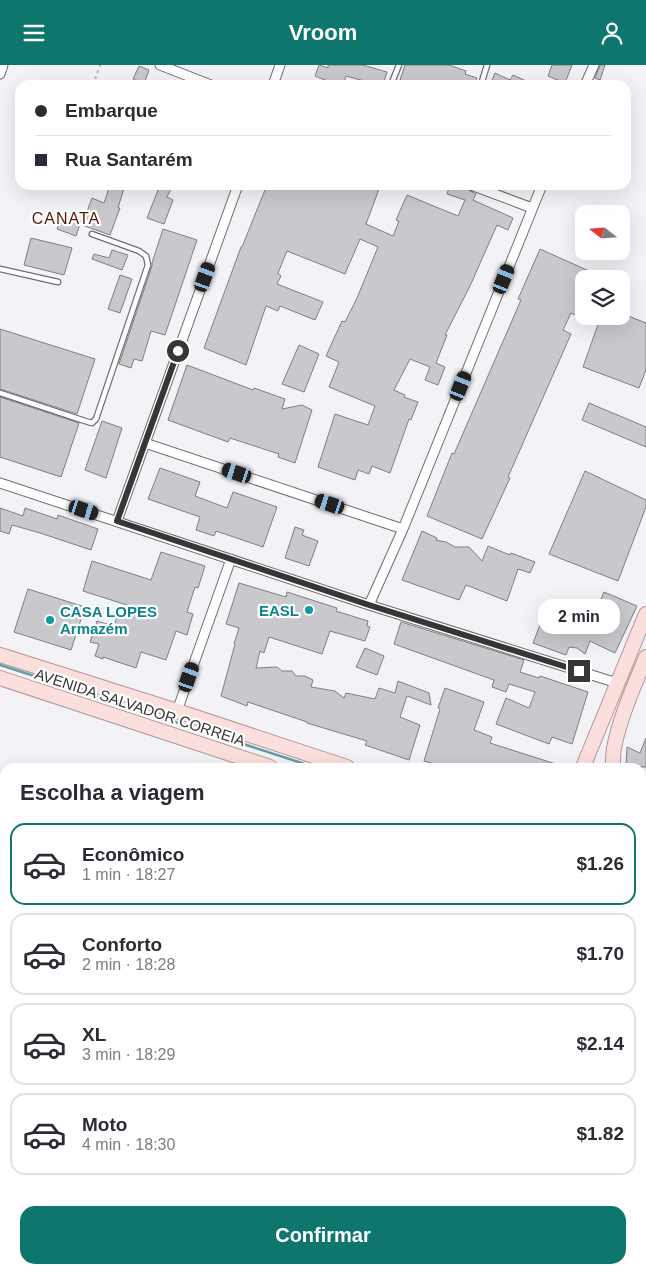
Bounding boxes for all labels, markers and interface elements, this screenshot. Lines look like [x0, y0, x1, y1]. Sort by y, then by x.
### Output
icon: menu [20, 19, 48, 47]
icon: person [598, 19, 626, 47]
text: Vroom [289, 20, 357, 45]
text: Embarque [65, 100, 158, 121]
text: Rua Santarém [65, 149, 193, 170]
north arrow [575, 205, 630, 260]
map controls [575, 205, 630, 325]
district label: CANATA [32, 210, 100, 227]
car [192, 260, 217, 294]
car [491, 262, 516, 296]
button: layers [575, 270, 630, 325]
route start [167, 340, 189, 362]
car [448, 369, 473, 403]
car [220, 461, 253, 485]
car [313, 492, 346, 516]
car [67, 498, 100, 522]
callout: 2 min [538, 599, 620, 633]
place label: EASL [259, 602, 299, 619]
place label: CASA LOPES Armazém [60, 603, 157, 637]
marker: EASL [303, 604, 315, 616]
text: 2 min [558, 608, 600, 625]
marker: CASA LOPES Armazém [44, 614, 56, 626]
car [177, 660, 200, 694]
route end [568, 660, 590, 682]
street label: AVENIDA SALVADOR CORREIA [33, 665, 247, 749]
text: Escolha a viagem [20, 780, 205, 805]
icon: car [22, 842, 67, 887]
text: Econômico [82, 844, 184, 865]
text: $1.26 [576, 853, 624, 874]
text: 1 min · 18:27 [82, 866, 175, 883]
icon: car [22, 932, 67, 977]
text: Conforto [82, 934, 162, 955]
text: $1.70 [576, 943, 624, 964]
text: 2 min · 18:28 [82, 956, 175, 973]
icon: car [22, 1022, 67, 1067]
text: XL [82, 1024, 106, 1045]
text: $2.14 [576, 1033, 624, 1054]
text: 3 min · 18:29 [82, 1046, 175, 1063]
icon: car [22, 1112, 67, 1157]
text: Moto [82, 1114, 127, 1135]
text: $1.82 [576, 1123, 624, 1144]
text: 4 min · 18:30 [82, 1136, 175, 1153]
button: Confirmar [20, 1206, 626, 1264]

